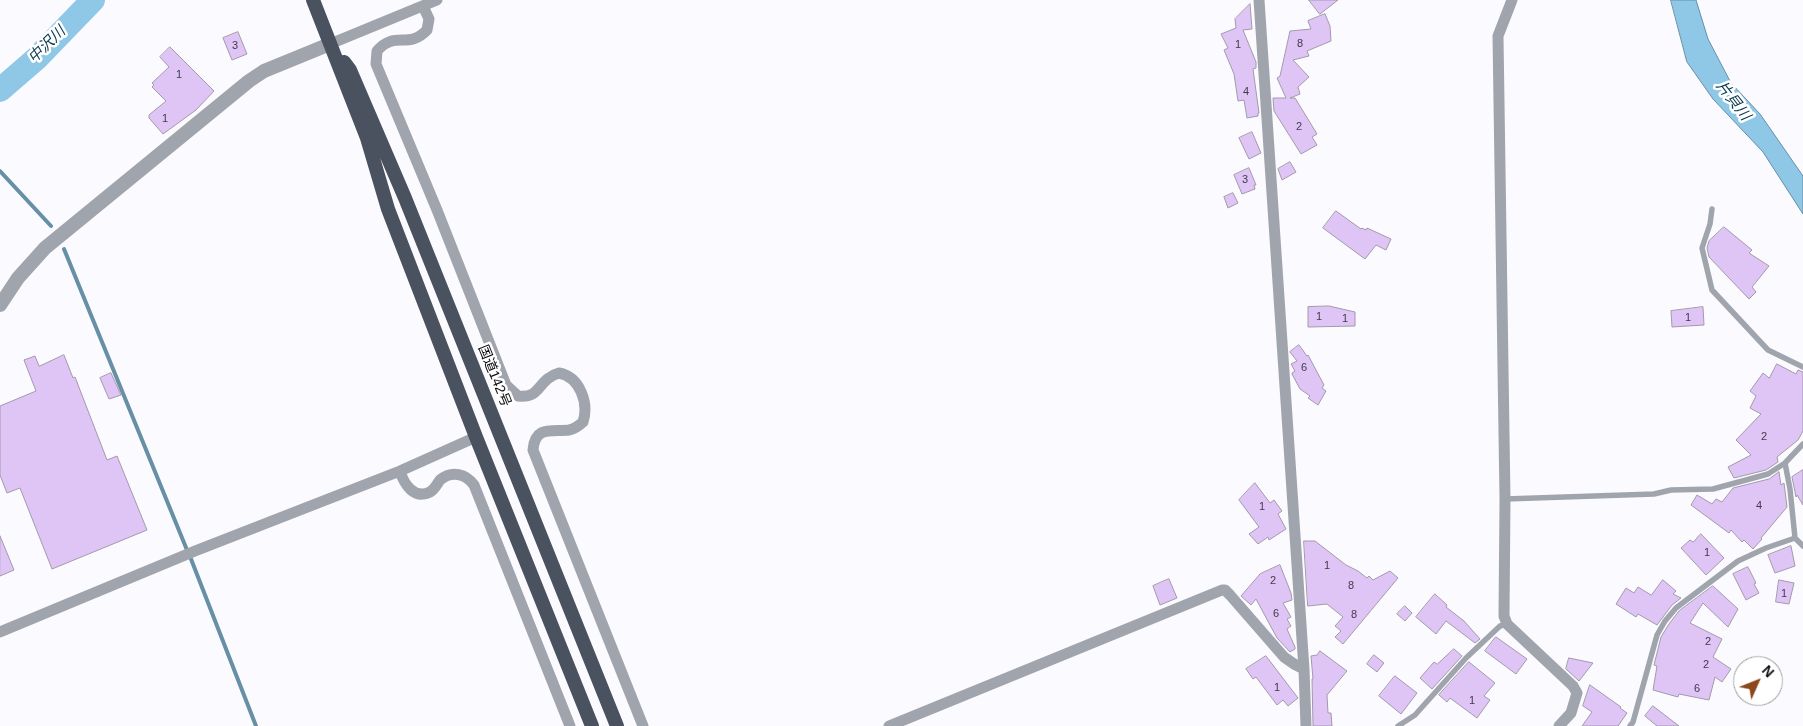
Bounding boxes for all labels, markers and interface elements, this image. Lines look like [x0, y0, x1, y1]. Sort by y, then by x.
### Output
water label: 中沢川 [25, 23, 69, 67]
house number: 8 [1297, 37, 1303, 51]
house number: 1 [1235, 38, 1241, 52]
house number: 3 [232, 39, 238, 53]
house number: 1 [176, 68, 182, 82]
water label: 片貝川 [1712, 78, 1754, 124]
house number: 4 [1243, 85, 1249, 99]
house number: 1 [162, 112, 168, 126]
house number: 2 [1296, 120, 1302, 134]
house number: 3 [1242, 173, 1248, 187]
house number: 1 [1316, 310, 1322, 324]
house number: 1 [1685, 311, 1691, 325]
house number: 1 [1342, 312, 1348, 326]
street label: 国道142号 [474, 343, 514, 409]
house number: 6 [1301, 361, 1307, 375]
house number: 2 [1761, 430, 1767, 444]
house number: 4 [1756, 499, 1762, 513]
house number: 1 [1259, 500, 1265, 514]
house number: 1 [1704, 546, 1710, 560]
house number: 1 [1324, 559, 1330, 573]
house number: 2 [1270, 574, 1276, 588]
house number: 8 [1348, 579, 1354, 593]
house number: 1 [1781, 587, 1787, 601]
house number: 6 [1273, 607, 1279, 621]
house number: 8 [1351, 608, 1357, 622]
house number: 2 [1705, 635, 1711, 649]
north arrow [1733, 656, 1783, 706]
house number: 2 [1703, 658, 1709, 672]
text: N [1759, 662, 1777, 680]
house number: 1 [1274, 681, 1280, 695]
house number: 6 [1694, 682, 1700, 696]
house number: 1 [1469, 694, 1475, 708]

